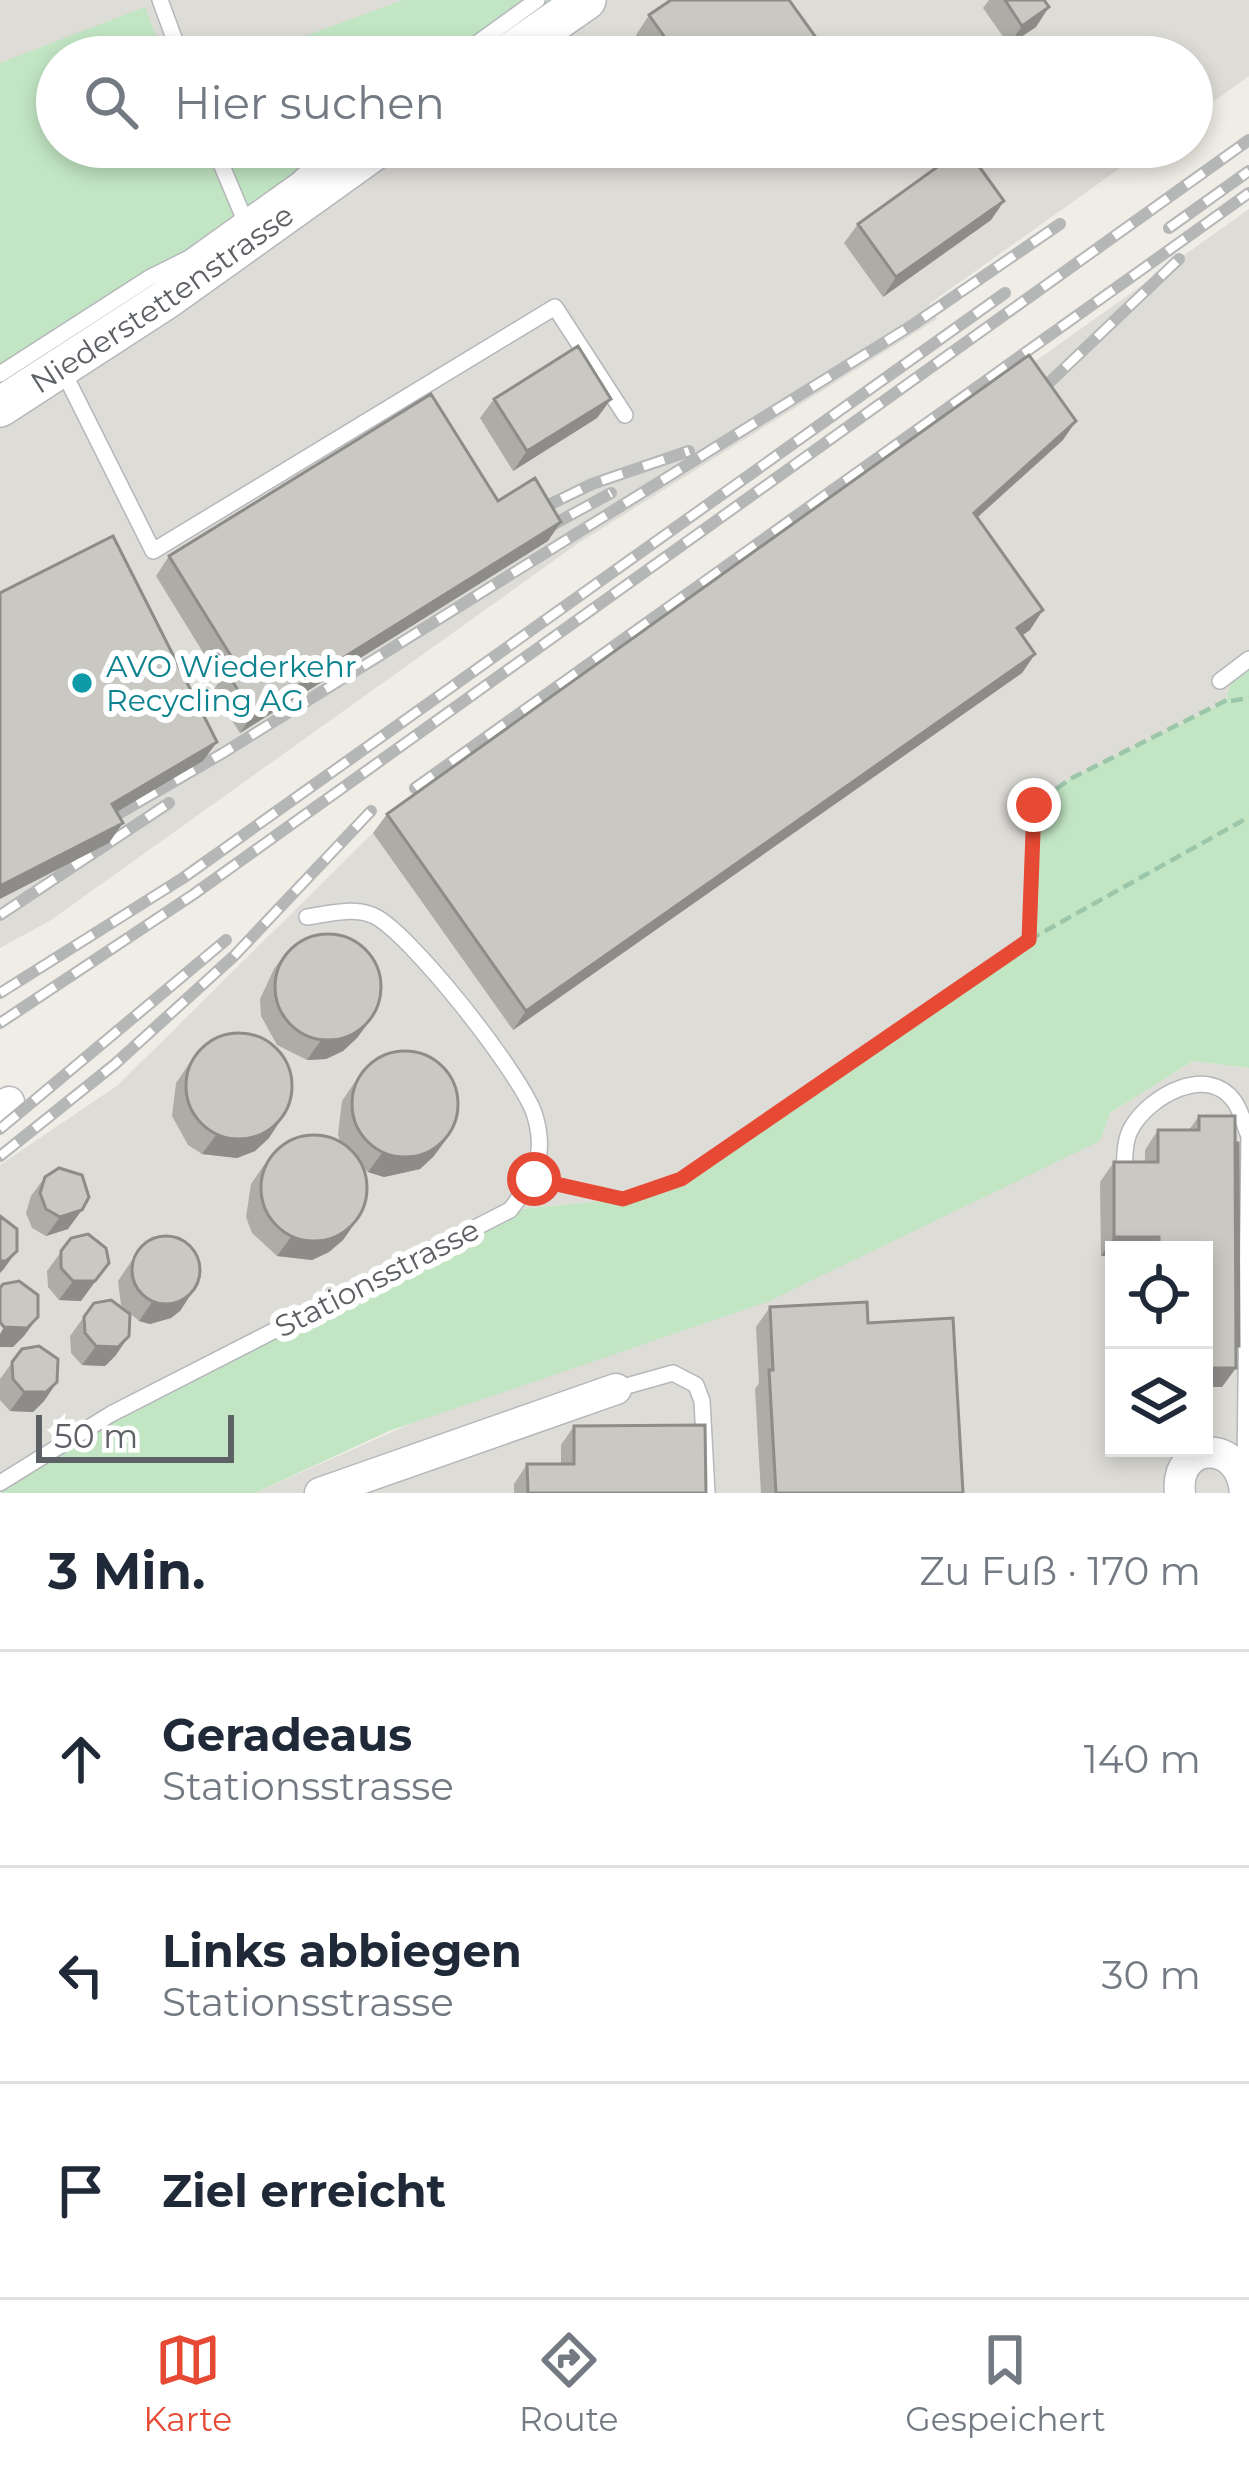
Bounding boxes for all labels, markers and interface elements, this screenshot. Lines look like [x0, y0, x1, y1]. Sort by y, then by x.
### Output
search box [36, 36, 1213, 168]
icon: search [78, 69, 144, 135]
text: Hier suchen [174, 75, 445, 130]
street label: Niederstettenstrasse [24, 196, 300, 401]
place label: AVO Wiederkehr Recycling AG [106, 648, 357, 719]
marker: AVO Wiederkehr Recycling AG [69, 670, 95, 696]
route end [1007, 778, 1061, 832]
route start [507, 1152, 561, 1206]
street label: Stationsstrasse [269, 1211, 485, 1345]
map controls [1105, 1241, 1213, 1457]
button: locate [1105, 1241, 1213, 1349]
button: layers [1105, 1349, 1213, 1457]
scale bar [36, 1409, 234, 1462]
text: 50 m [54, 1416, 138, 1456]
text: 3 Min. [48, 1540, 205, 1602]
text: Zu Fuß · 170 m [919, 1547, 1201, 1595]
text: Geradeaus [162, 1707, 412, 1762]
icon: ahead [48, 1726, 114, 1792]
text: 140 m [1084, 1735, 1201, 1783]
text: Stationsstrasse [162, 1762, 454, 1810]
text: Links abbiegen [162, 1923, 522, 1978]
icon: left [48, 1942, 114, 2008]
text: 30 m [1102, 1951, 1201, 1999]
text: Stationsstrasse [162, 1978, 454, 2026]
icon: arrive [48, 2158, 114, 2224]
text: Ziel erreicht [162, 2163, 446, 2218]
tab: Karte [143, 2327, 232, 2439]
tab: Route [519, 2327, 618, 2439]
tab: Gespeichert [905, 2327, 1106, 2439]

